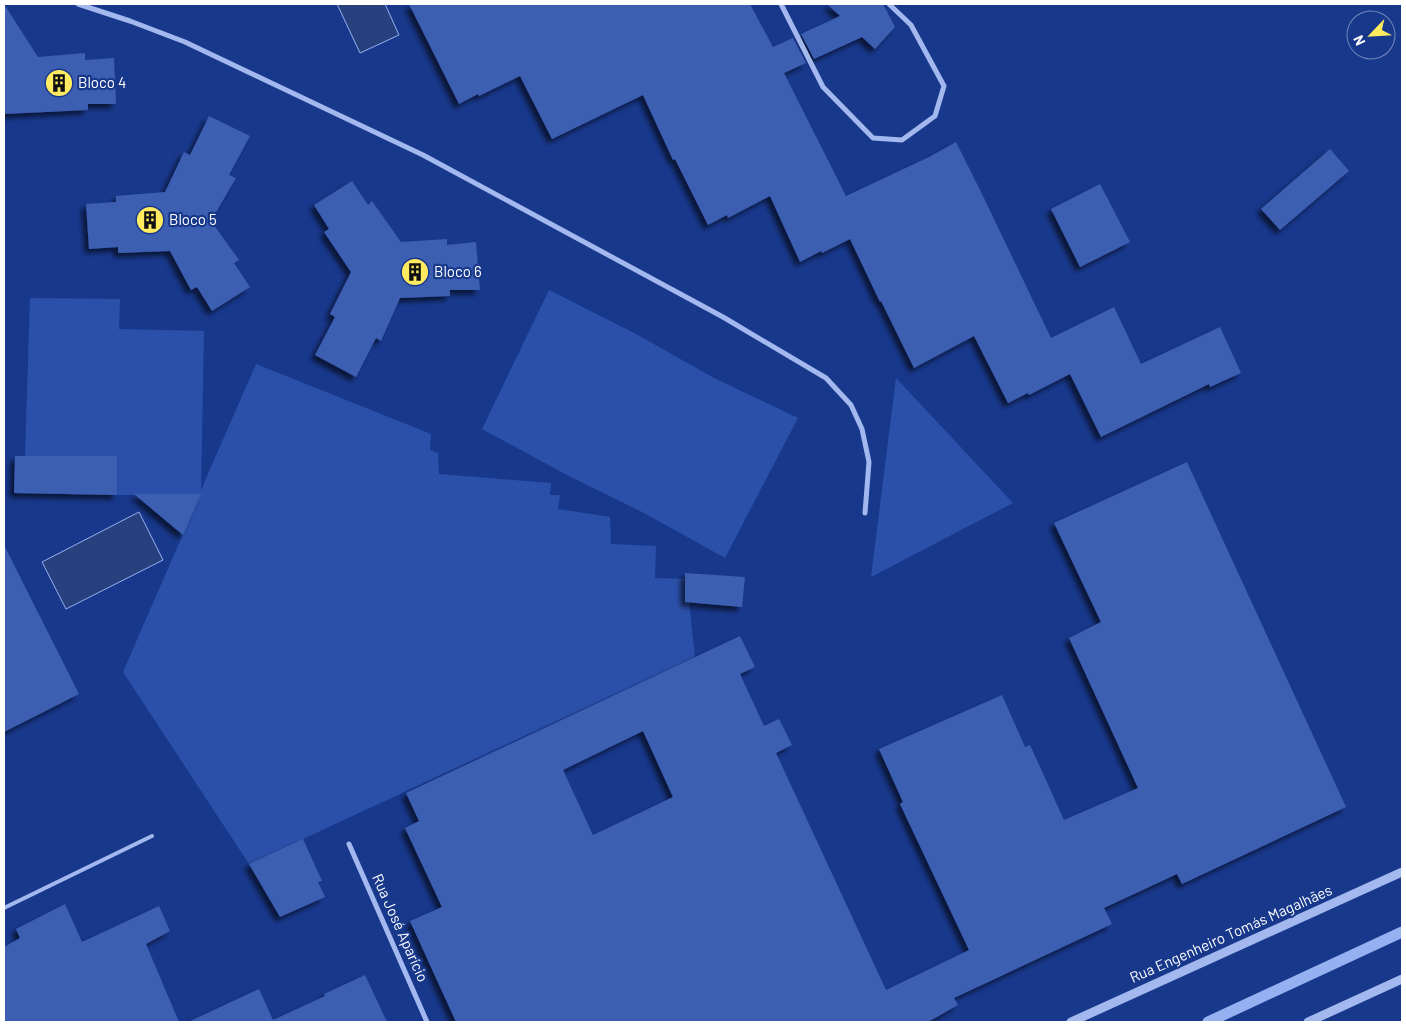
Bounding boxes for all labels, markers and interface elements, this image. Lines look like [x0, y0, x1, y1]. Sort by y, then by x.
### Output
north arrow [1346, 10, 1396, 60]
text: N [1349, 33, 1368, 49]
building icon: Bloco 4 [44, 68, 74, 98]
place label: Bloco 4 [78, 73, 126, 91]
building icon: Bloco 5 [135, 205, 165, 235]
place label: Bloco 5 [169, 210, 217, 228]
building icon: Bloco 6 [400, 257, 430, 287]
place label: Bloco 6 [434, 262, 482, 280]
street label: Rua José Aparício [369, 871, 433, 984]
street label: Rua Engenheiro Tomás Magalhães [1127, 880, 1335, 986]

